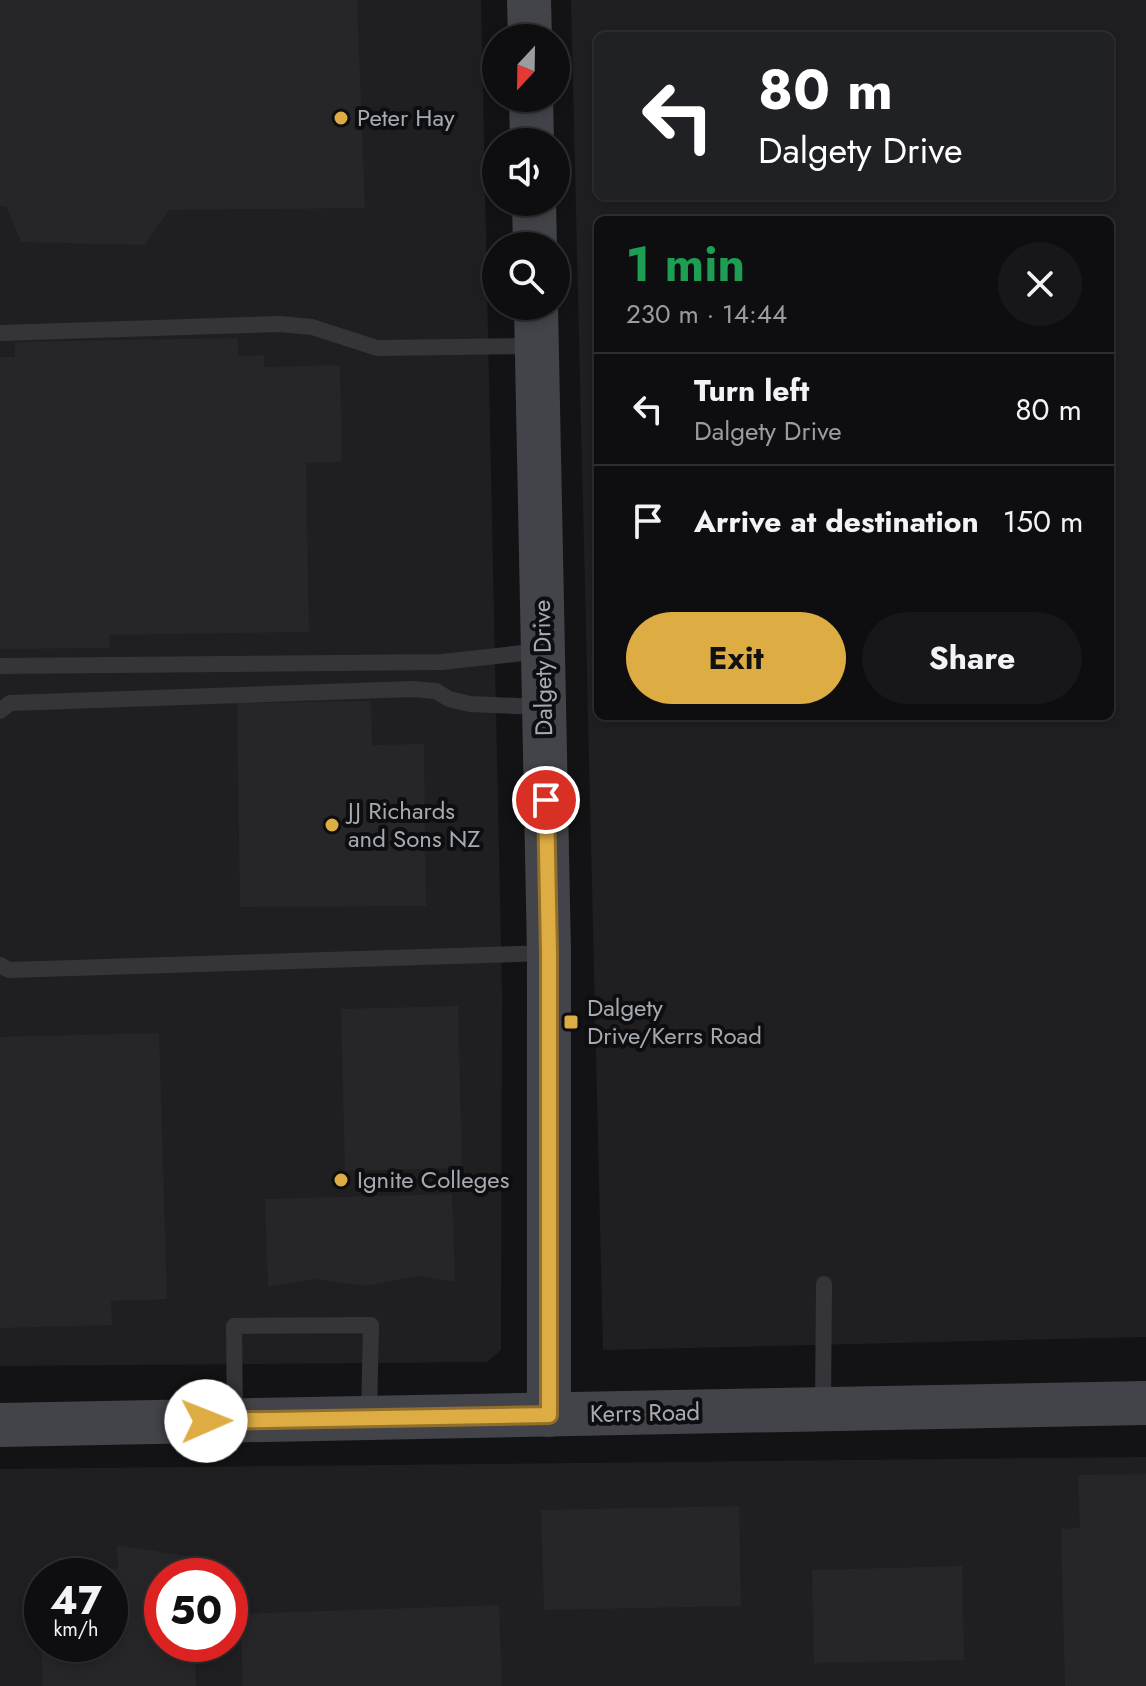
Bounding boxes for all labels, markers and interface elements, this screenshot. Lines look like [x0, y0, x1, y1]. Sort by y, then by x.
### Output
north arrow [482, 24, 570, 112]
map controls [482, 24, 570, 320]
text: 80 m [758, 49, 893, 130]
icon: left [626, 64, 730, 168]
place label: Peter Hay [357, 100, 455, 135]
marker: Peter Hay [332, 109, 350, 127]
text: Dalgety Drive [758, 124, 962, 176]
button: sound [482, 128, 570, 216]
text: 1 min [626, 230, 745, 299]
button: search [482, 232, 570, 320]
button: close [998, 242, 1082, 326]
text: 230 m · 14:44 [626, 295, 787, 333]
text: Turn left [694, 369, 809, 412]
icon: left [626, 387, 670, 431]
text: 80 m [1015, 388, 1082, 431]
text: Dalgety Drive [694, 412, 842, 450]
icon: arrive [626, 499, 670, 543]
text: Arrive at destination [694, 500, 979, 543]
text: 150 m [1003, 500, 1083, 543]
street label: Dalgety Drive [524, 600, 561, 736]
button: Exit [626, 612, 846, 704]
button: Share [862, 612, 1082, 704]
pin [512, 766, 580, 834]
icon: arrive [524, 778, 568, 822]
place label: JJ Richards and Sons NZ [345, 793, 480, 856]
marker: JJ Richards and Sons NZ [323, 816, 341, 834]
place label: Dalgety Drive/Kerrs Road [587, 990, 762, 1053]
marker: Dalgety Drive/Kerrs Road [562, 1013, 580, 1031]
place label: Ignite Colleges [357, 1162, 509, 1197]
marker: Ignite Colleges [332, 1171, 350, 1189]
position arrow [164, 1379, 248, 1463]
street label: Kerrs Road [590, 1394, 700, 1431]
speed limit sign: 50 [144, 1558, 248, 1662]
text: 47 [50, 1571, 102, 1629]
text: km/h [53, 1615, 99, 1644]

